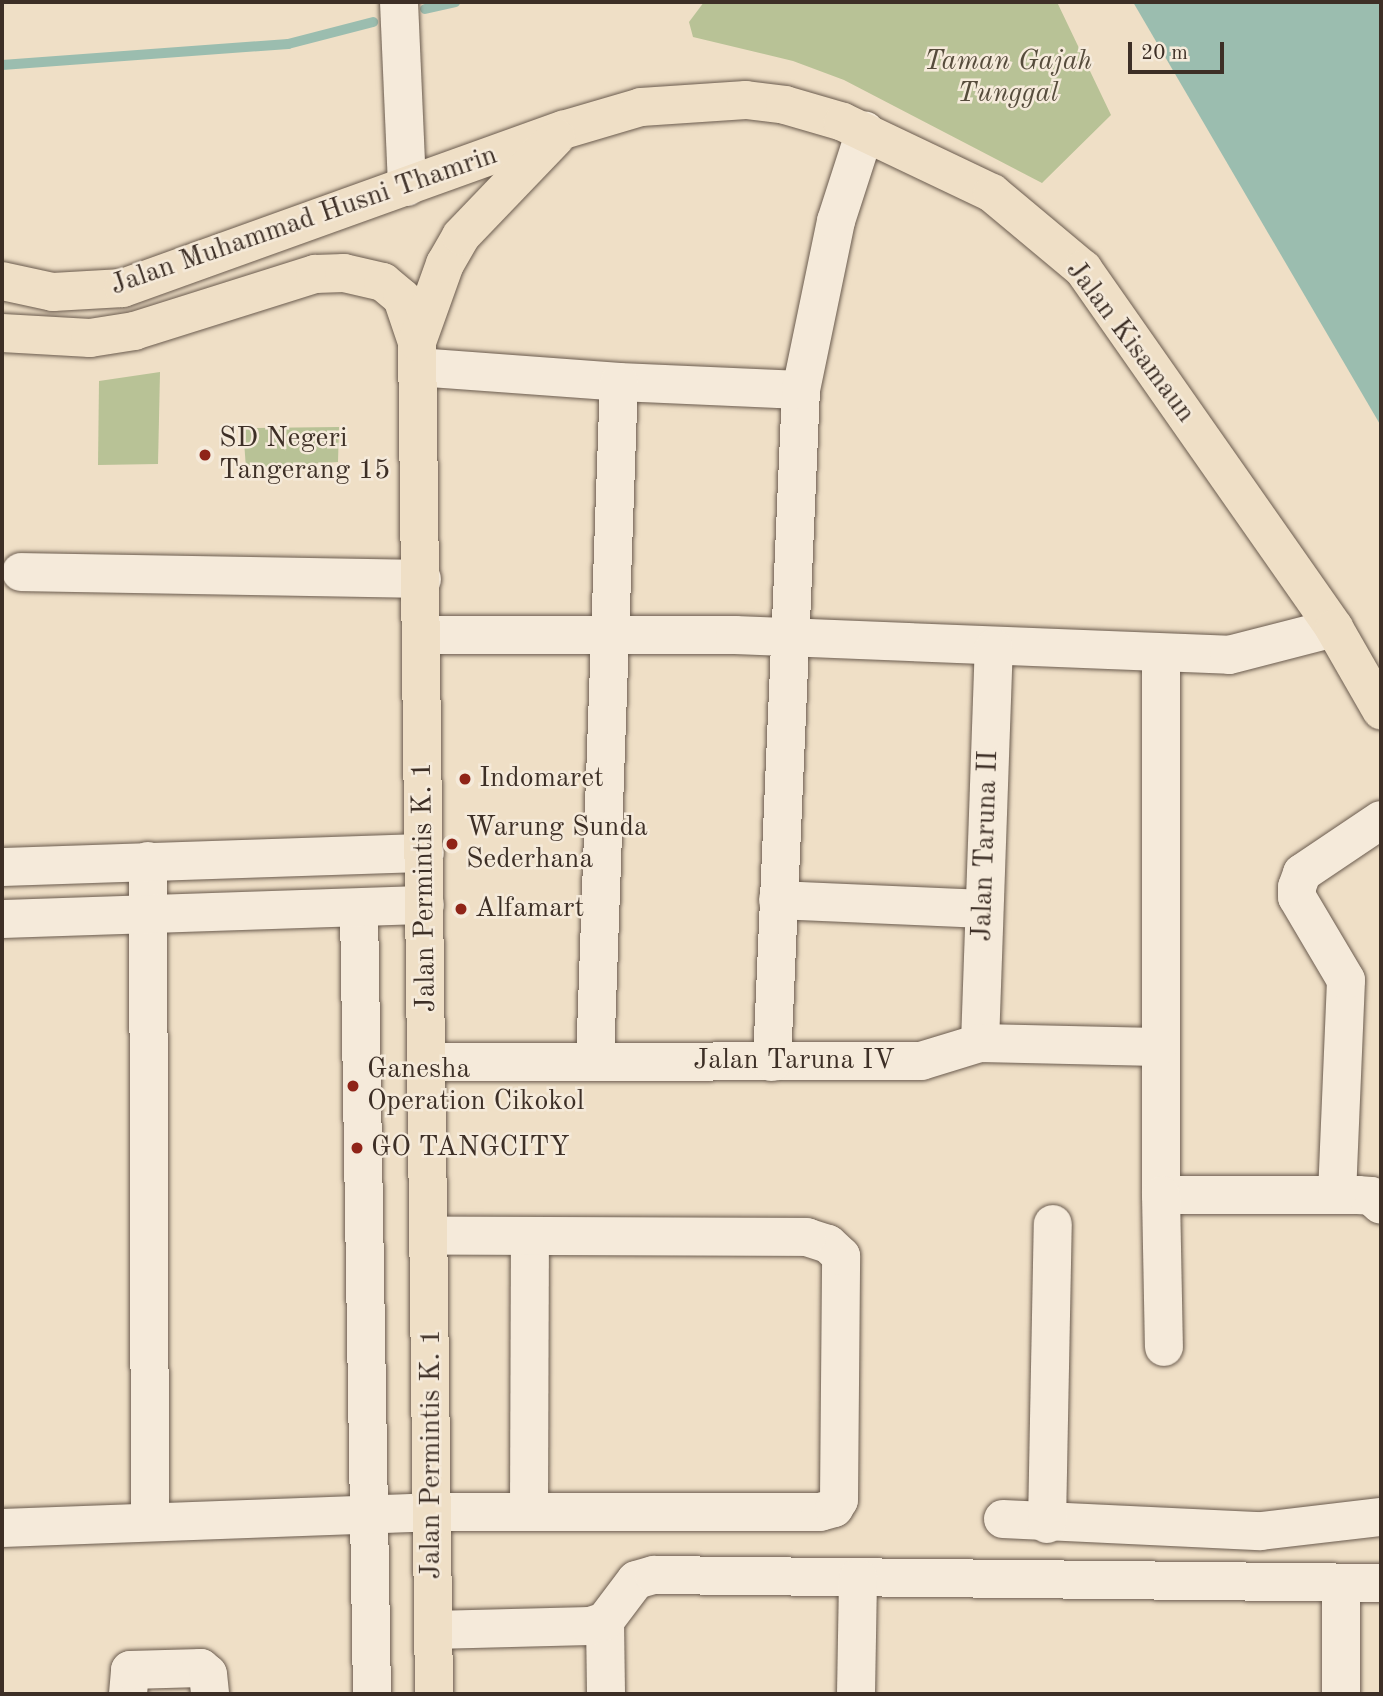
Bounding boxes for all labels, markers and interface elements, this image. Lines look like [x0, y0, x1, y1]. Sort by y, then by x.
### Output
scale bar [1131, 28, 1227, 72]
text: 20 m [1141, 43, 1188, 64]
park label: Taman Gajah Tunggal [924, 45, 1092, 111]
street label: Jalan Muhammad Husni Thamrin [106, 139, 502, 303]
street label: Jalan Kisamaun [1058, 254, 1202, 430]
place label: SD Negeri Tangerang 15 [219, 422, 390, 488]
marker: SD Negeri Tangerang 15 [197, 447, 213, 463]
street label: Jalan Taruna II [966, 750, 1006, 942]
street label: Jalan Permintis K. 1 [406, 761, 444, 1013]
place label: Indomaret [479, 762, 604, 796]
marker: Indomaret [457, 771, 473, 787]
place label: Warung Sunda Sederhana [466, 811, 648, 877]
marker: Warung Sunda Sederhana [444, 836, 460, 852]
place label: Alfamart [475, 892, 584, 926]
marker: Alfamart [453, 901, 469, 917]
street label: Jalan Taruna IV [693, 1044, 895, 1078]
place label: Ganesha Operation Cikokol [367, 1053, 584, 1119]
marker: Ganesha Operation Cikokol [345, 1078, 361, 1094]
place label: GO TANGCITY [371, 1131, 570, 1165]
marker: GO TANGCITY [349, 1140, 365, 1156]
street label: Jalan Permintis K. 1 [415, 1329, 449, 1579]

